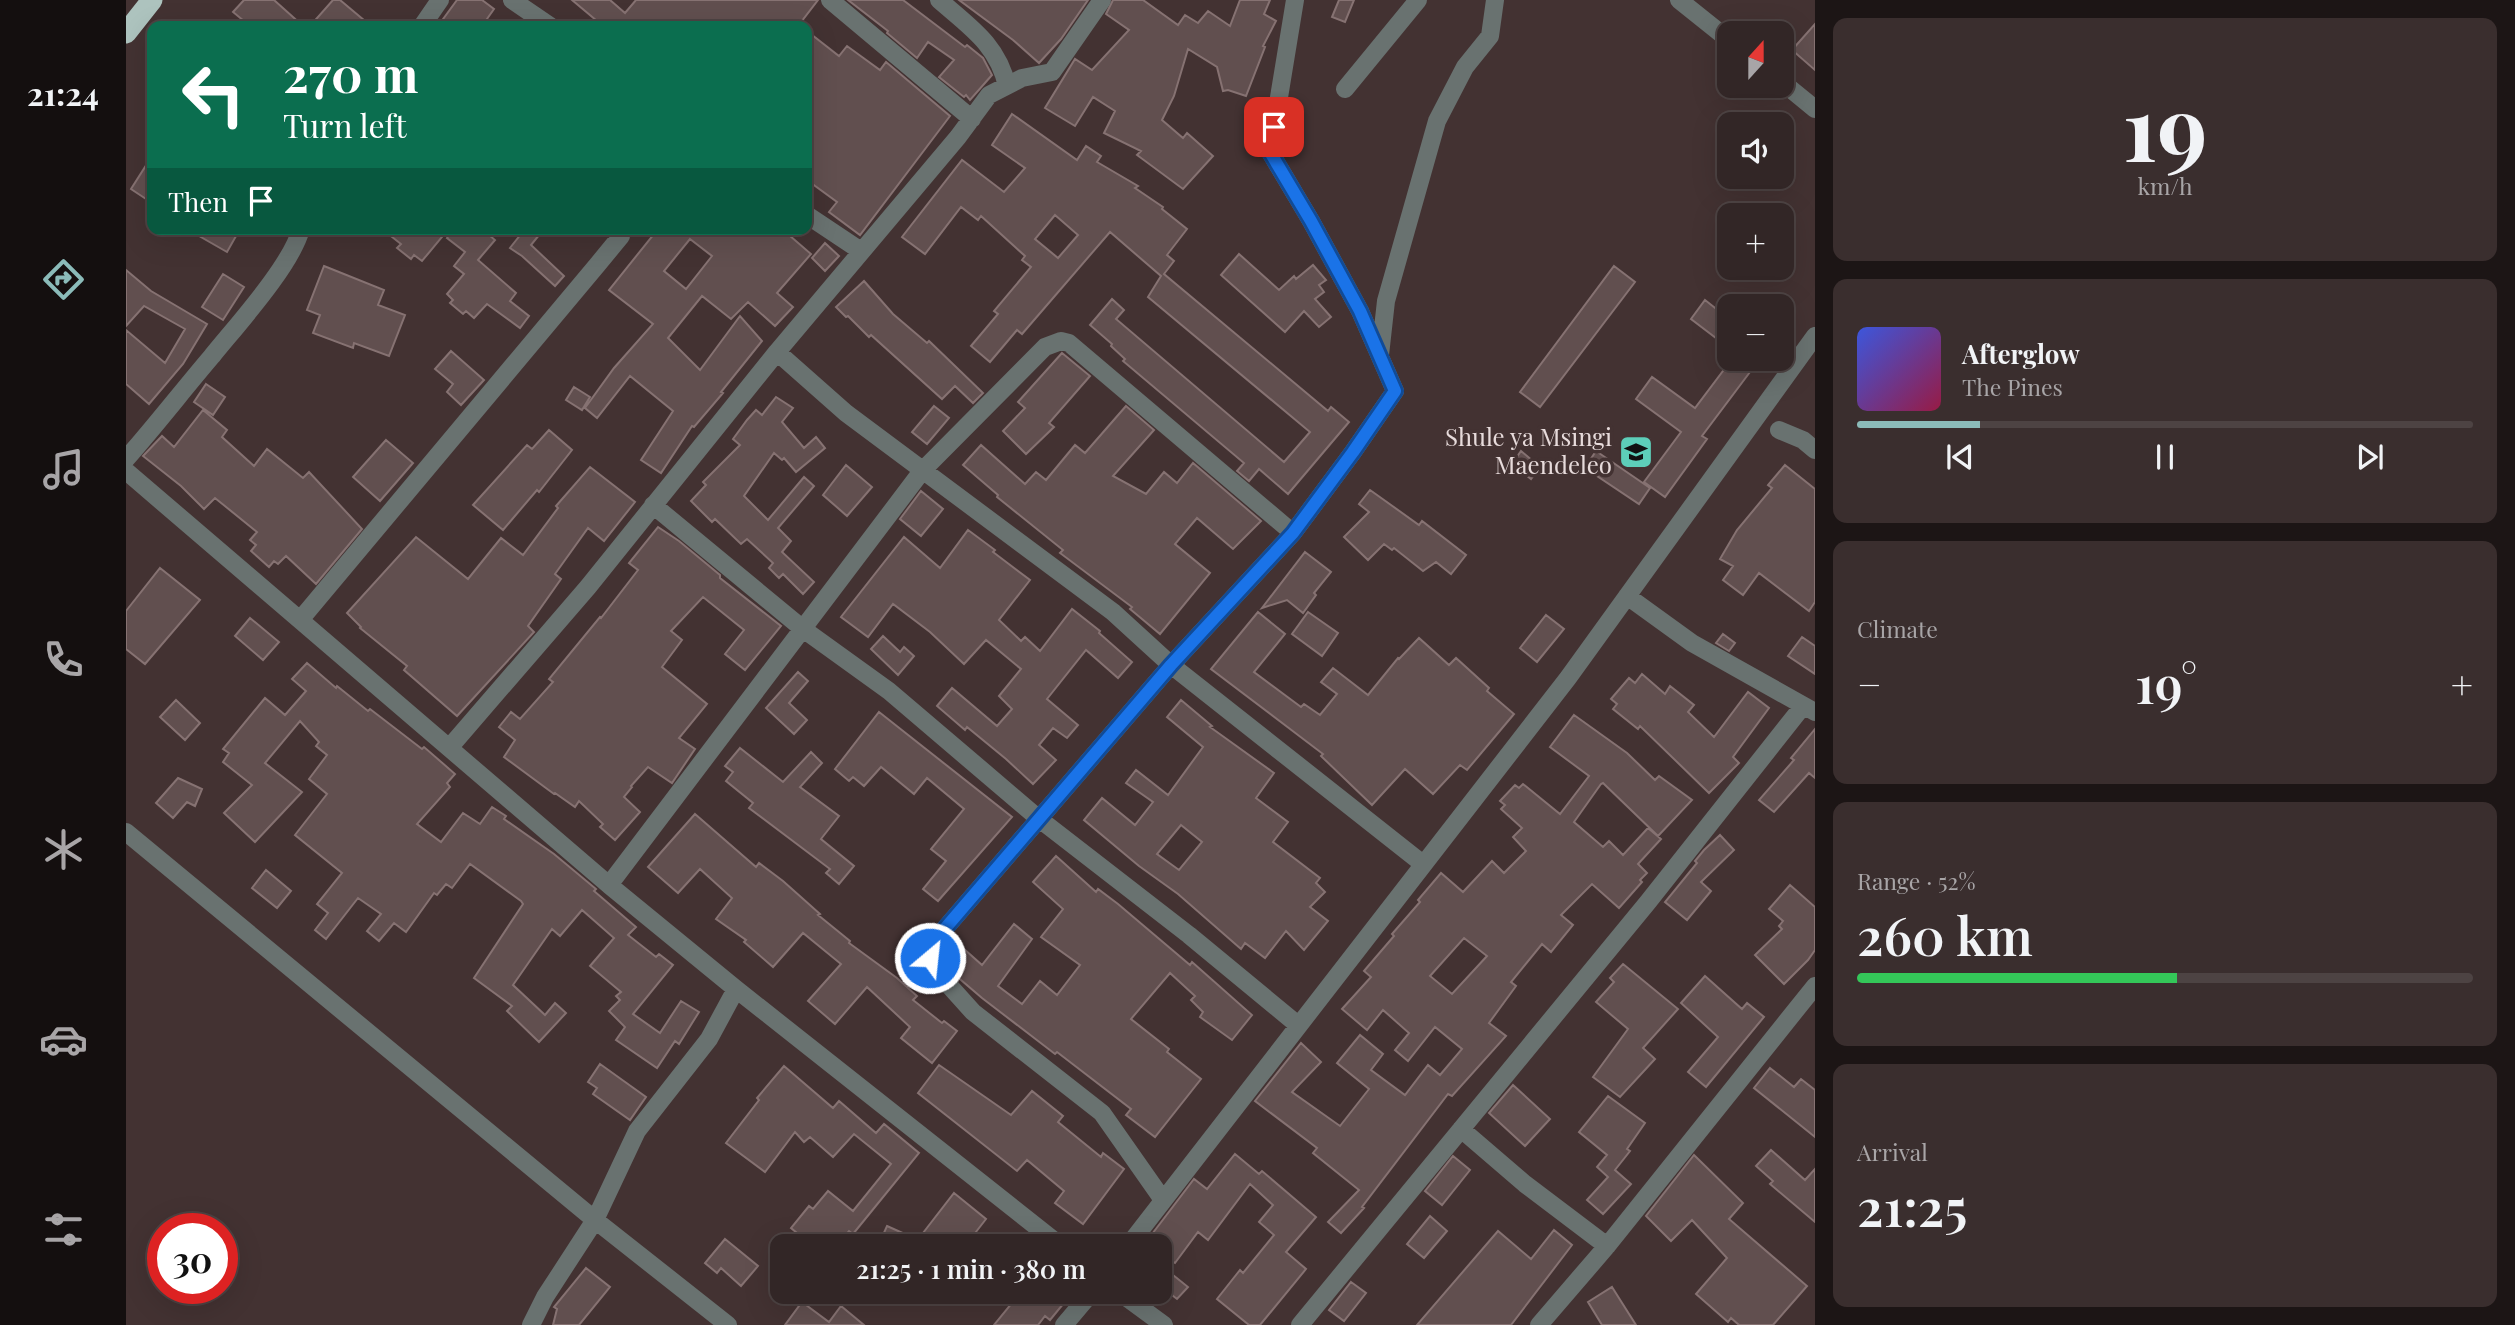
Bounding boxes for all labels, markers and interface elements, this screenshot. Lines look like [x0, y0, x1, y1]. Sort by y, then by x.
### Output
north arrow [1717, 21, 1794, 98]
map controls [1717, 21, 1794, 371]
text: 270 m [283, 40, 418, 105]
icon: left [168, 49, 259, 140]
text: 19 [2122, 64, 2208, 185]
text: 21:24 [27, 71, 99, 114]
pin [1244, 97, 1304, 157]
text: Turn left [283, 103, 407, 146]
icon: arrive [1255, 108, 1293, 146]
button: sound [1717, 112, 1794, 189]
text: km/h [2137, 170, 2193, 201]
icon: arrive [242, 182, 280, 220]
text: Then [168, 184, 228, 219]
button: + [1717, 203, 1794, 280]
icon: directions [39, 255, 88, 304]
button: − [1717, 294, 1794, 371]
text: Afterglow [1962, 336, 2080, 371]
text: The Pines [1962, 371, 2063, 402]
place label: Shule ya Msingi Maendeleo [1445, 420, 1612, 480]
school or university icon: Shule ya Msingi Maendeleo [1617, 433, 1655, 471]
icon: previous [1941, 438, 1979, 476]
icon: pause [2146, 438, 2184, 476]
icon: next [2351, 438, 2389, 476]
icon: music [39, 445, 88, 494]
text: Climate [1857, 613, 1938, 644]
icon: phone [39, 635, 88, 684]
text: 19° [2135, 648, 2197, 717]
text: − [1857, 658, 1882, 709]
text: + [2451, 658, 2473, 709]
icon: climate [39, 825, 88, 874]
text: Range · 52% [1857, 865, 1976, 896]
text: 260 km [1857, 900, 2033, 969]
position arrow [893, 921, 967, 995]
icon: car [39, 1015, 88, 1064]
text: Arrival [1857, 1136, 1928, 1167]
text: 21:25 [1857, 1171, 1967, 1240]
icon: filters [39, 1205, 88, 1254]
speed limit sign: 30 [147, 1213, 238, 1304]
text: 21:25 · 1 min · 380 m [856, 1251, 1086, 1286]

